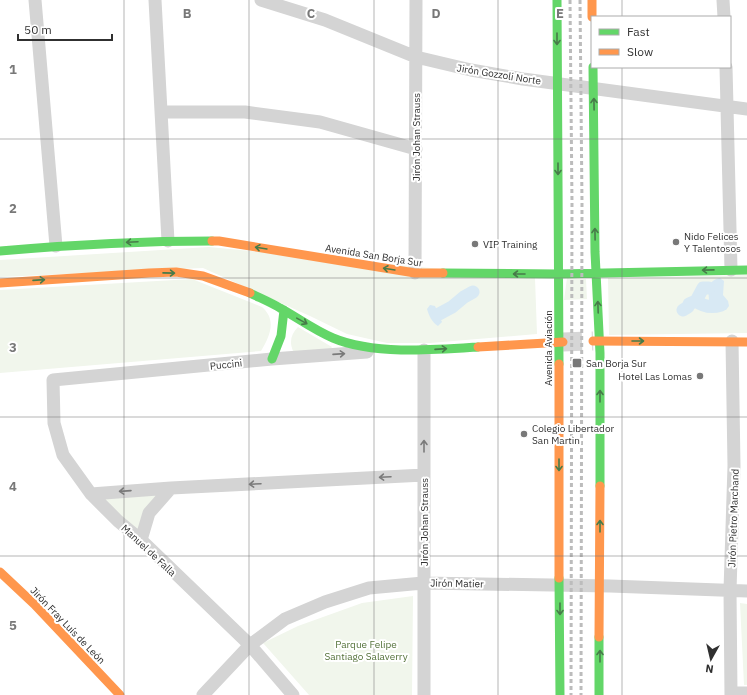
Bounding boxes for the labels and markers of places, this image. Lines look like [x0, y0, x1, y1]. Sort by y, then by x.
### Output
place label: Nido Felices Y Talentosos [684, 230, 741, 255]
marker: Nido Felices Y Talentosos [671, 237, 681, 247]
place label: VIP Training [483, 238, 538, 251]
marker: VIP Training [470, 239, 480, 249]
marker: San Borja Sur [571, 357, 583, 369]
place label: San Borja Sur [586, 357, 647, 370]
place label: Hotel Las Lomas [618, 370, 692, 383]
marker: Hotel Las Lomas [695, 371, 705, 381]
place label: Colegio Libertador San Martin [532, 422, 615, 447]
marker: Colegio Libertador San Martin [519, 429, 529, 439]

